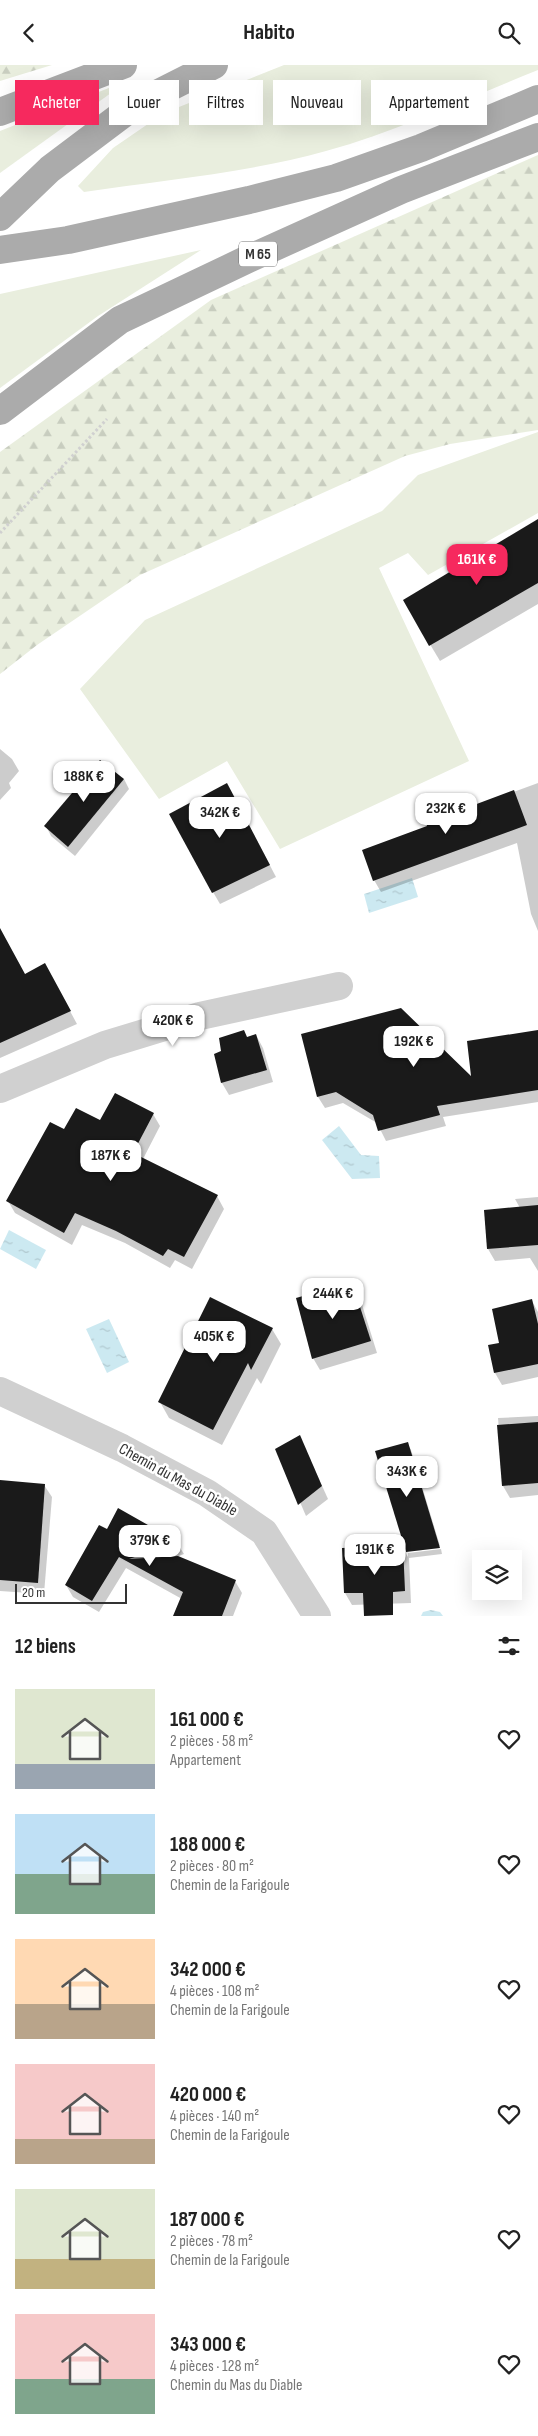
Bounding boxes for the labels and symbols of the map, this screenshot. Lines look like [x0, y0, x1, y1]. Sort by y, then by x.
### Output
road number: M 65 [239, 241, 277, 267]
pin: 161K € [436, 543, 518, 586]
pin: 188K € [43, 761, 125, 803]
pin: 232K € [405, 793, 487, 835]
pin: 342K € [179, 797, 261, 839]
pin: 420K € [132, 1005, 214, 1047]
pin: 192K € [373, 1025, 455, 1068]
pin: 187K € [70, 1139, 152, 1182]
pin: 244K € [292, 1277, 374, 1320]
pin: 405K € [173, 1321, 255, 1363]
street label: Chemin du Mas du Diable [115, 1440, 241, 1520]
pin: 343K € [366, 1455, 448, 1498]
pin: 379K € [109, 1525, 191, 1567]
pin: 191K € [334, 1533, 416, 1576]
scale bar [15, 1581, 128, 1604]

